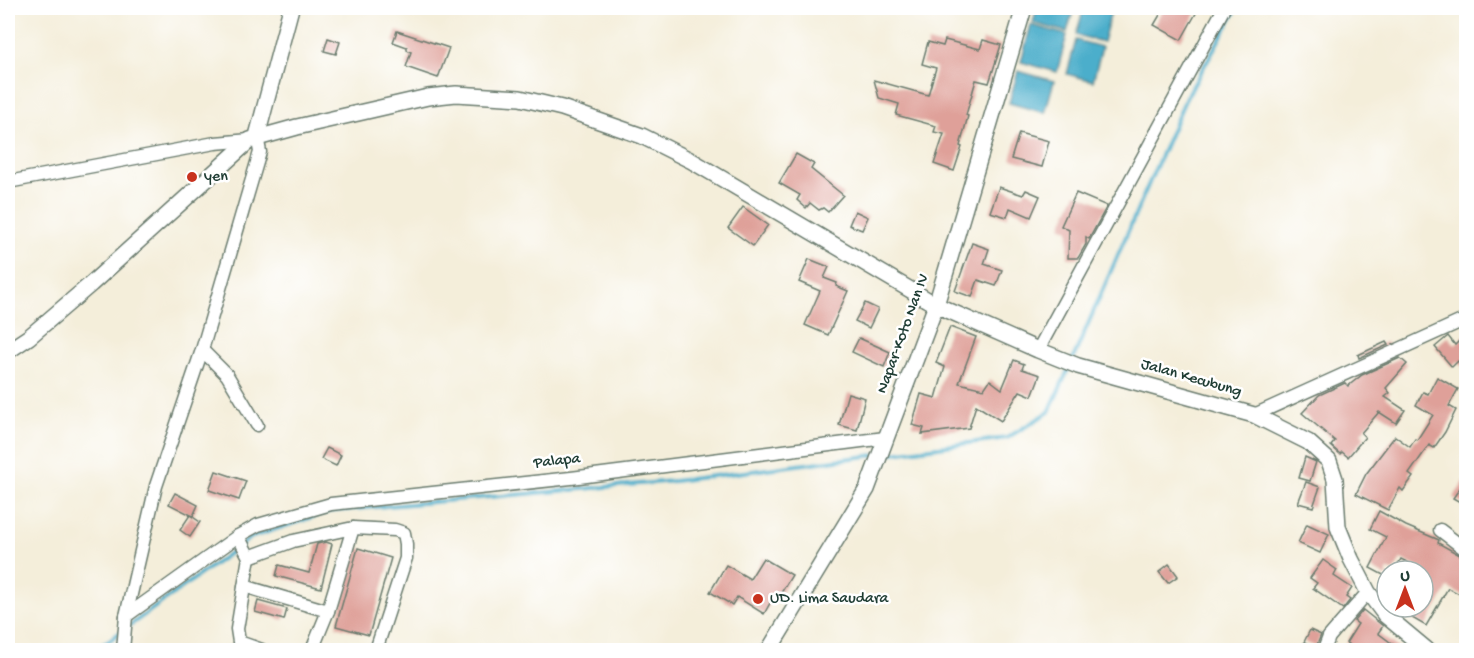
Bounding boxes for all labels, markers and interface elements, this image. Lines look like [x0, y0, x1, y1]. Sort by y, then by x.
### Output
place label: yen [204, 168, 228, 187]
marker: yen [185, 170, 199, 184]
street label: Napar-Koto Nan IV [874, 271, 935, 396]
street label: Jalan Kecubung [1138, 356, 1244, 402]
street label: Palapa [532, 450, 582, 474]
north arrow [1375, 559, 1435, 619]
text: U [1400, 568, 1410, 587]
place label: UD. Lima Saudara [770, 590, 890, 609]
marker: UD. Lima Saudara [751, 592, 765, 606]

